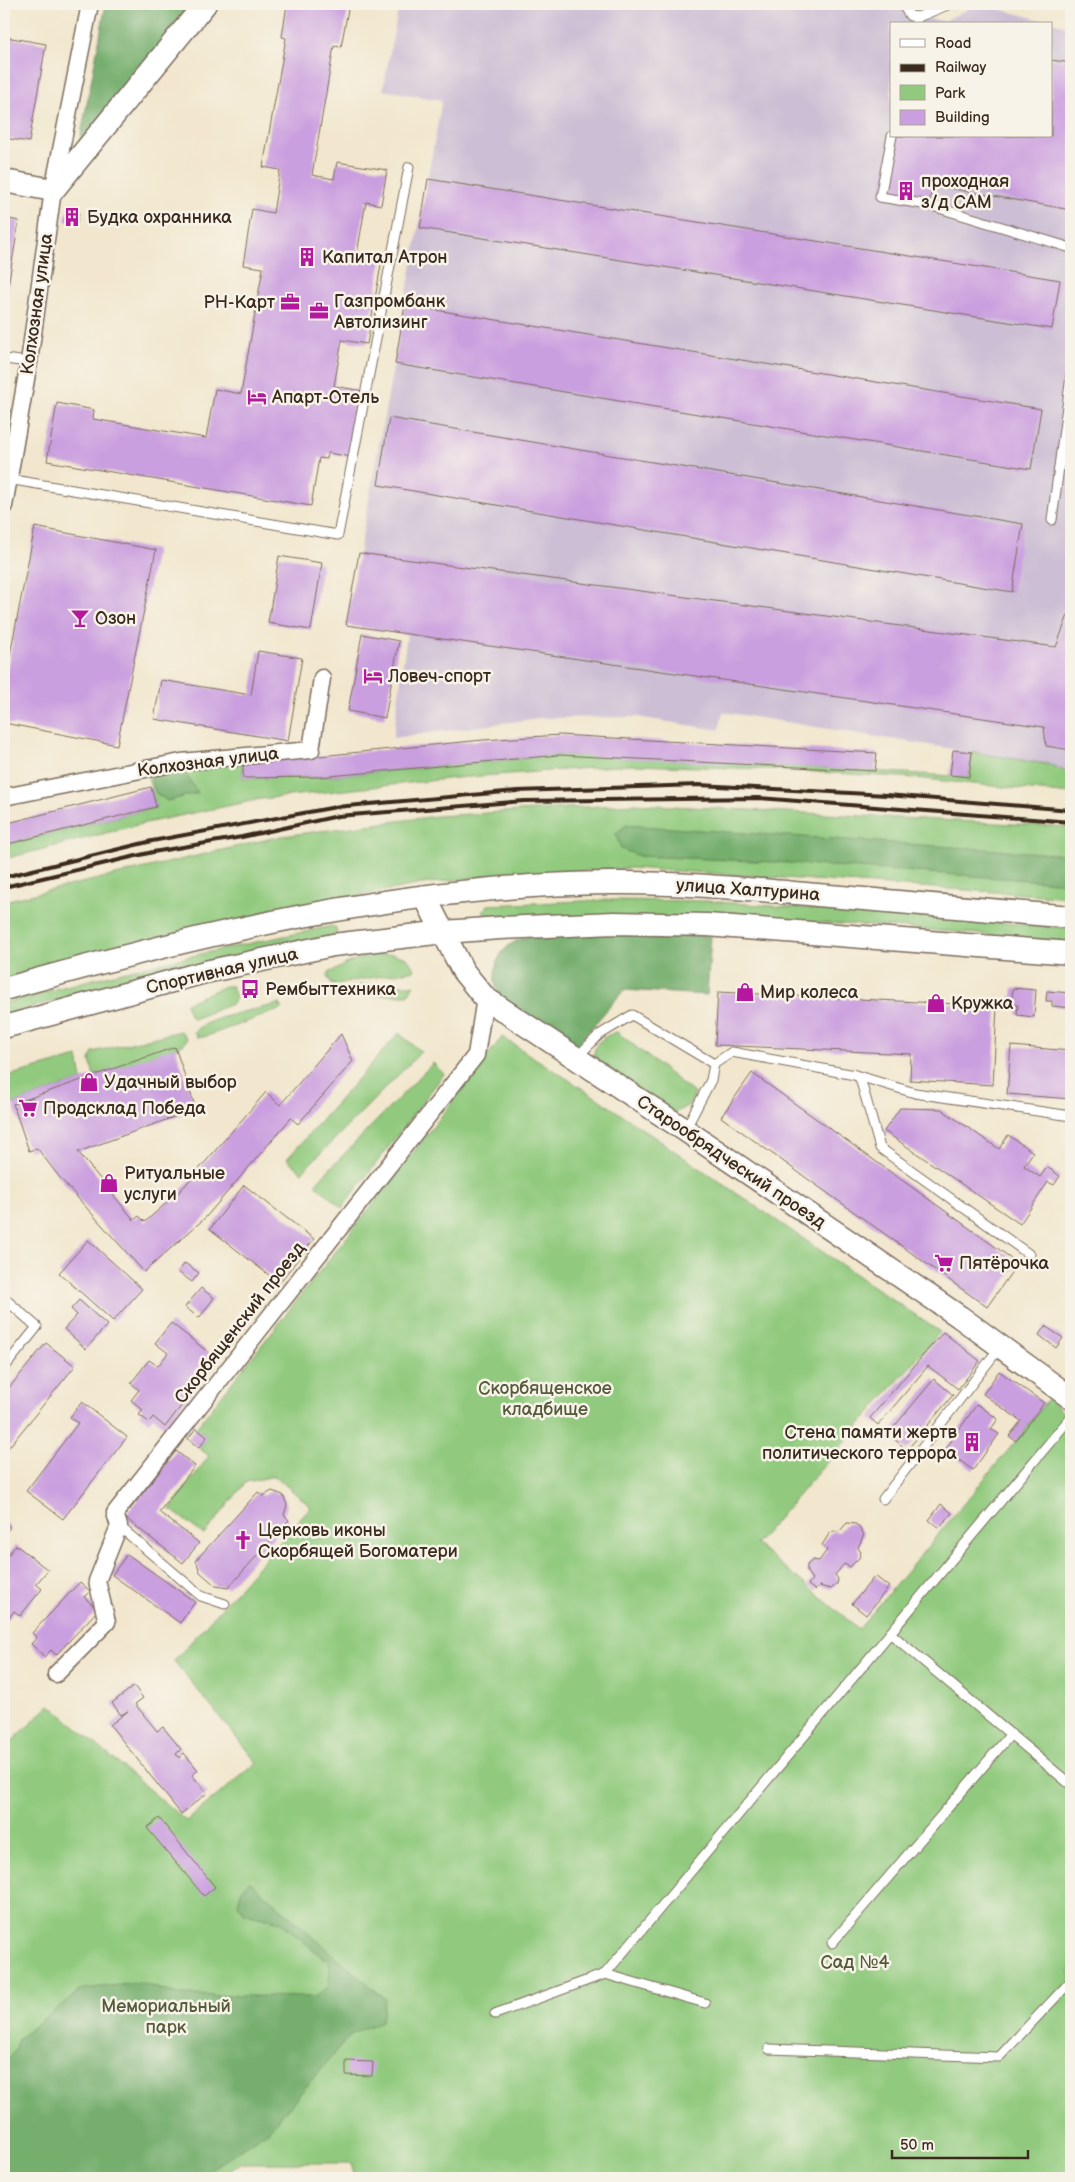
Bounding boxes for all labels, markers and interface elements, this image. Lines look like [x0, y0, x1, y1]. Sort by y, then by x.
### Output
legend [890, 22, 1052, 138]
text: Road [935, 34, 971, 53]
text: Railway [935, 58, 986, 77]
text: Park [935, 84, 966, 103]
text: Building [935, 108, 990, 127]
place label: проходная з/д САМ [921, 171, 1009, 213]
building icon: проходная з/д САМ [895, 180, 917, 202]
building icon: Будка охранника [61, 206, 83, 228]
place label: Будка охранника [87, 207, 232, 228]
street label: Колхозная улица [17, 232, 57, 376]
building icon: Капитал Атрон [296, 246, 318, 268]
place label: Капитал Атрон [322, 247, 447, 268]
office icon: РН-Карт [279, 291, 301, 313]
place label: Газпромбанк Автолизинг [333, 291, 446, 333]
place label: РН-Карт [203, 292, 276, 313]
office icon: Газпромбанк Автолизинг [308, 300, 330, 322]
hotel icon: Апарт-Отель [246, 386, 268, 408]
place label: Апарт-Отель [271, 387, 379, 408]
bar icon: Озон [69, 607, 91, 629]
place label: Озон [95, 608, 136, 629]
hotel icon: Ловеч-спорт [362, 665, 384, 687]
place label: Ловеч-спорт [387, 666, 492, 687]
street label: Колхозная улица [136, 743, 280, 781]
street label: улица Халтурина [675, 874, 821, 906]
street label: Спортивная улица [144, 943, 300, 999]
bus stop icon: Рембыттехника [239, 978, 261, 1000]
place label: Рембыттехника [265, 979, 396, 1000]
shop icon: Мир колеса [734, 981, 756, 1003]
place label: Мир колеса [760, 982, 859, 1003]
shop icon: Кружка [925, 992, 947, 1014]
place label: Кружка [951, 993, 1014, 1014]
shop icon: Удачный выбор [78, 1071, 100, 1093]
place label: Удачный выбор [104, 1072, 237, 1093]
street label: Старообрядческий проезд [633, 1091, 829, 1233]
supermarket icon: Продсклад Победа [17, 1097, 39, 1119]
place label: Продсклад Победа [43, 1098, 206, 1119]
place label: Ритуальные услуги [124, 1163, 225, 1205]
shop icon: Ритуальные услуги [98, 1172, 120, 1194]
street label: Скорбященский проезд [170, 1238, 310, 1408]
supermarket icon: Пятёрочка [933, 1252, 955, 1274]
place label: Пятёрочка [959, 1253, 1050, 1274]
park label: Скорбященское кладбище [478, 1378, 612, 1420]
place label: Стена памяти жертв политического террора [762, 1422, 958, 1464]
building icon: Стена памяти жертв политического террора [961, 1431, 983, 1453]
place label: Церковь иконы Скорбящей Богоматери [258, 1520, 458, 1562]
church icon: Церковь иконы Скорбящей Богоматери [232, 1529, 254, 1551]
park label: Сад №4 [821, 1952, 889, 1973]
park label: Мемориальный парк [101, 1996, 231, 2038]
scale bar [892, 2127, 1029, 2159]
text: 50 m [900, 2136, 934, 2155]

